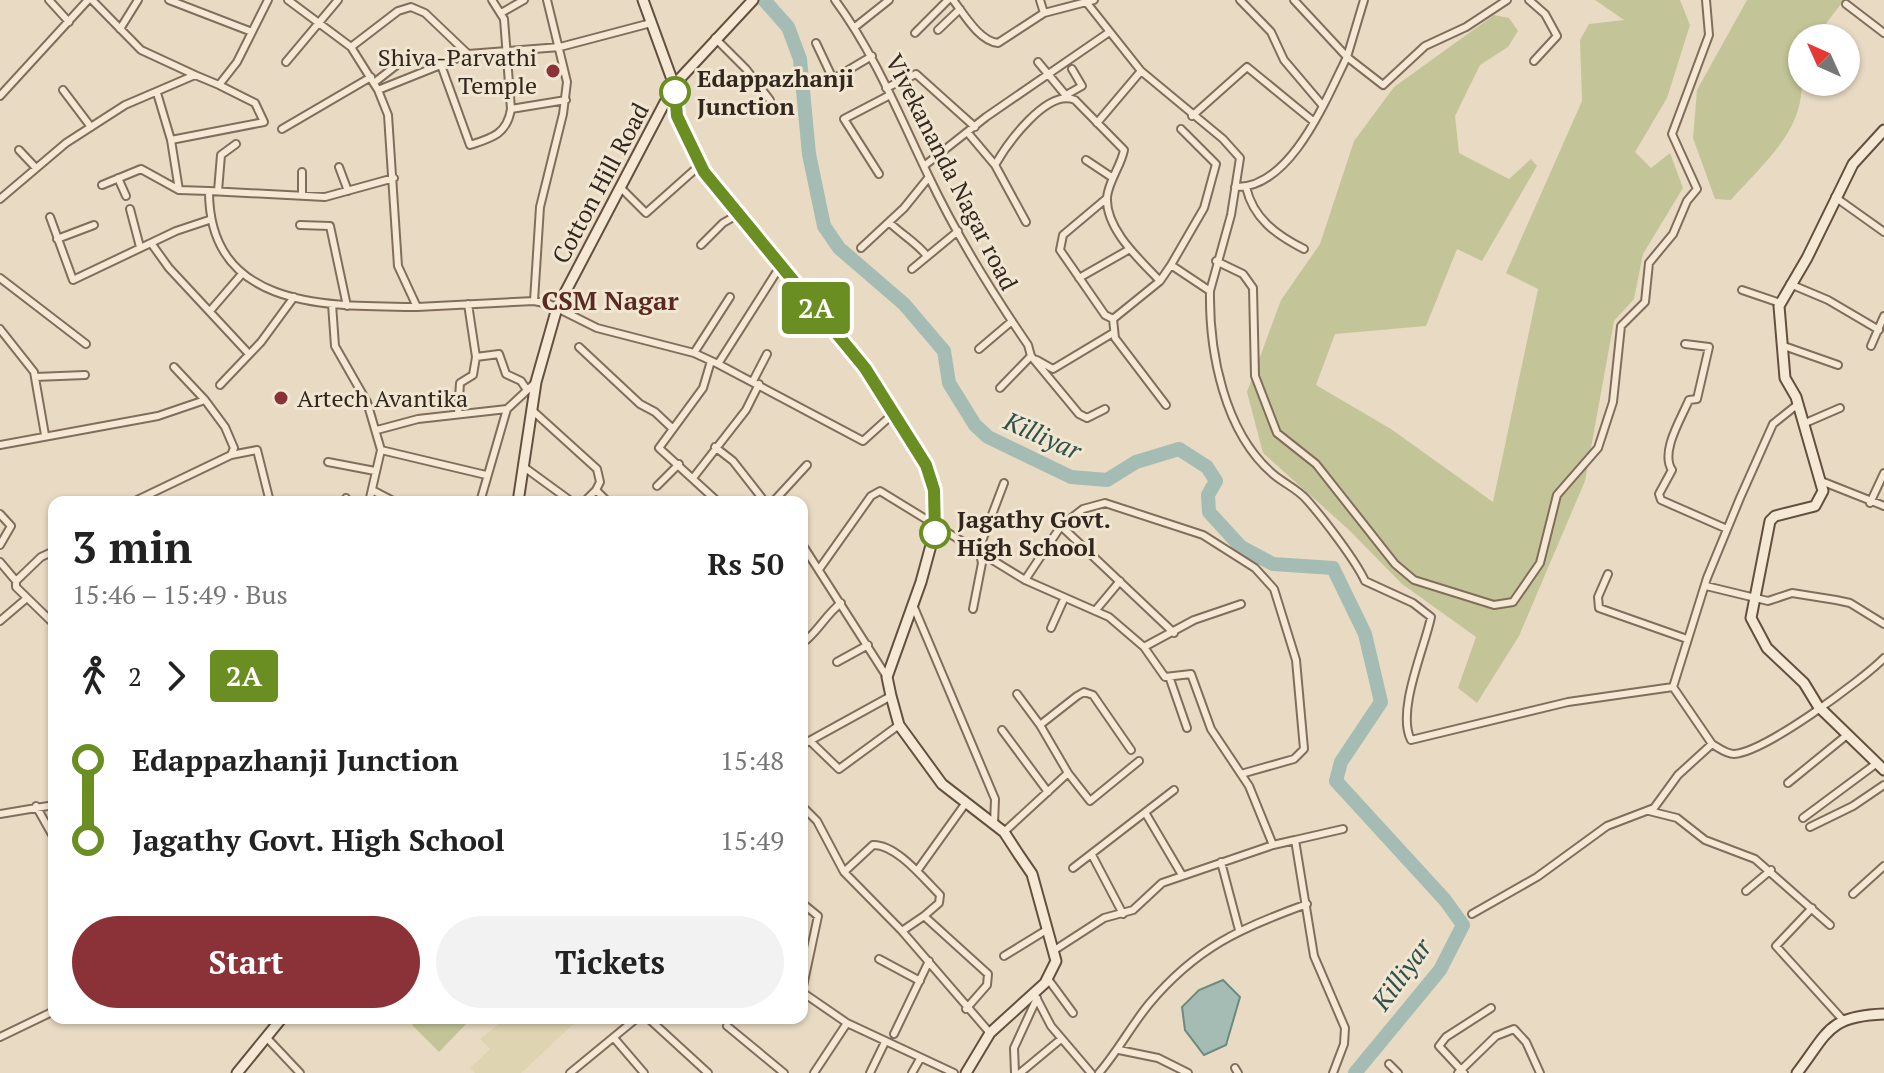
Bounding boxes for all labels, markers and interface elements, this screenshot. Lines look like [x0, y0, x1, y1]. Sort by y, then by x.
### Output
north arrow [1788, 24, 1860, 96]
map controls [1788, 24, 1860, 96]
place label: Shiva-Parvathi Temple [378, 41, 537, 101]
street label: Vivekananda Nagar road [878, 48, 1026, 296]
marker: Shiva-Parvathi Temple [544, 62, 562, 80]
place label: Edappazhanji Junction [697, 62, 854, 122]
marker: Edappazhanji Junction [660, 77, 690, 107]
street label: Cotton Hill Road [544, 97, 656, 269]
line badge: 2A [780, 282, 852, 334]
district label: CSM Nagar [541, 283, 679, 317]
text: 2A [798, 289, 834, 326]
place label: Artech Avantika [297, 382, 468, 414]
marker: Artech Avantika [272, 389, 290, 407]
water label: Killiyar [998, 403, 1088, 467]
place label: Jagathy Govt. High School [957, 503, 1111, 563]
text: 3 min [72, 517, 192, 576]
marker: Jagathy Govt. High School [920, 518, 950, 548]
text: Rs 50 [708, 544, 784, 584]
text: 15:46 – 15:49 · Bus [72, 577, 288, 611]
icon: walk [72, 654, 116, 698]
icon: forward [154, 654, 198, 698]
text: 2A [226, 657, 262, 694]
text: 2 [128, 659, 142, 693]
text: Edappazhanji Junction [132, 740, 459, 780]
text: 15:48 [720, 743, 784, 777]
text: Jagathy Govt. High School [132, 820, 505, 860]
text: 15:49 [720, 823, 784, 857]
button: Start [72, 916, 420, 1008]
button: Tickets [436, 916, 784, 1008]
water label: Killiyar [1363, 931, 1439, 1017]

